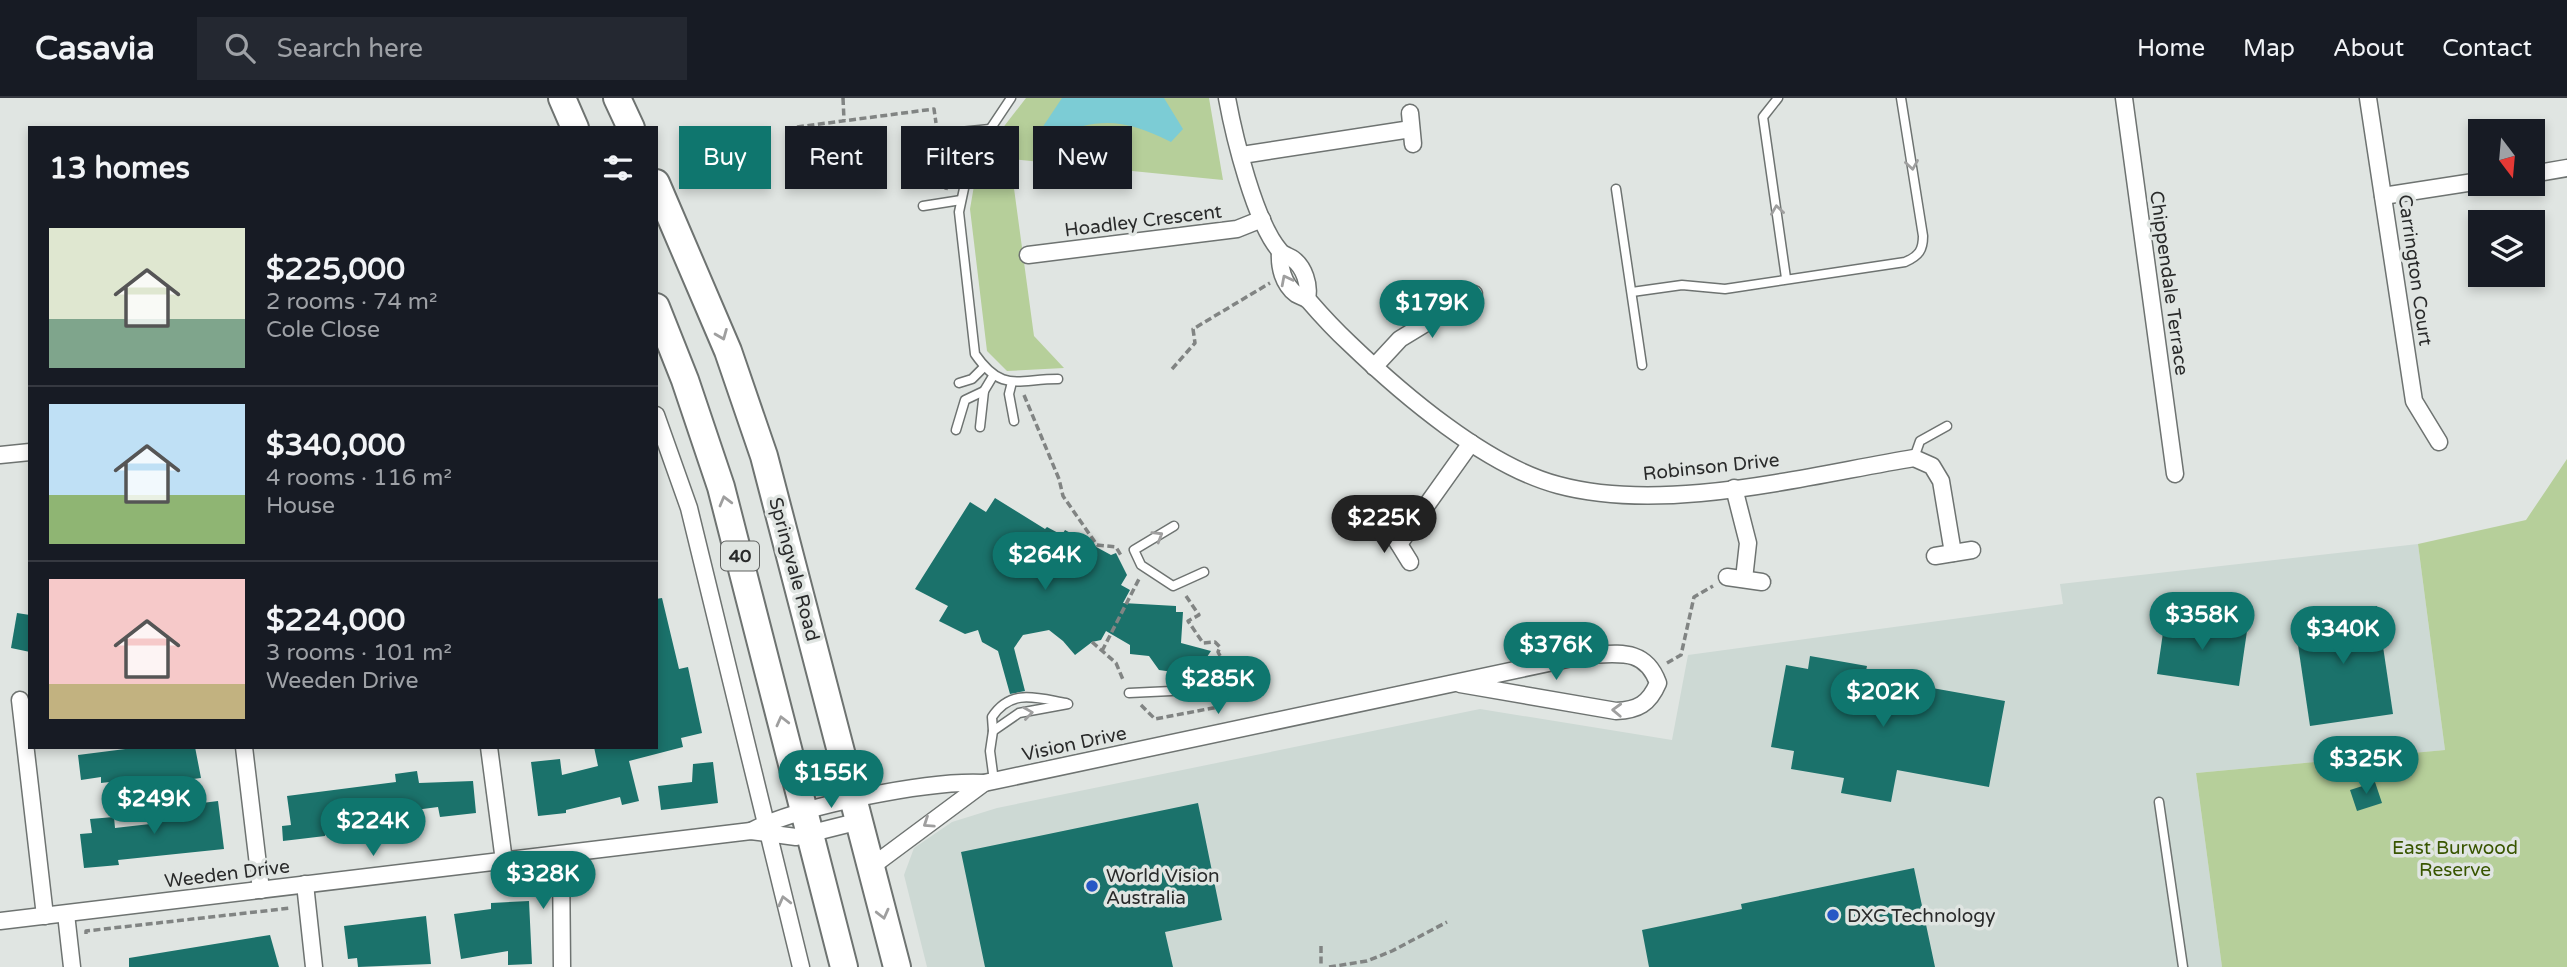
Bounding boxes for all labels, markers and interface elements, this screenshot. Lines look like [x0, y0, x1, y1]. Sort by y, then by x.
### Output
search box [197, 17, 687, 80]
text: Casavia [35, 29, 155, 68]
icon: search [221, 29, 259, 67]
text: Search here [277, 33, 423, 64]
text: Home [2137, 34, 2205, 63]
text: Map [2243, 34, 2295, 63]
text: About [2333, 34, 2404, 63]
text: Contact [2442, 34, 2532, 63]
north arrow [2468, 119, 2544, 196]
map controls [2468, 119, 2545, 287]
chip: Buy [679, 126, 771, 189]
chip: Rent [785, 126, 887, 189]
chip: Filters [901, 126, 1019, 189]
chip: New [1033, 126, 1132, 189]
icon: filters [599, 149, 637, 187]
text: 13 homes [49, 150, 190, 187]
one-way arrow [1904, 159, 1919, 171]
street label: Chippendale Terrace [2145, 189, 2193, 377]
street label: Carrington Court [2394, 193, 2437, 347]
street label: Hoadley Crescent [1063, 200, 1223, 242]
one-way arrow [1769, 205, 1784, 216]
button: layers [2468, 210, 2545, 287]
text: $225,000 [266, 251, 405, 288]
icon: home [105, 256, 189, 340]
one-way arrow [1281, 274, 1294, 287]
pin: $179K [1383, 280, 1481, 340]
text: 2 rooms · 74 m² [266, 288, 437, 316]
text: $179K [1396, 289, 1468, 317]
text: Cole Close [266, 316, 380, 344]
one-way arrow [713, 329, 727, 341]
text: $340,000 [266, 427, 405, 464]
icon: home [105, 432, 189, 516]
street label: Robinson Drive [1642, 449, 1781, 485]
text: 4 rooms · 116 m² [266, 464, 452, 492]
text: House [266, 492, 335, 520]
one-way arrow [719, 495, 733, 507]
street label: Springvale Road [764, 495, 824, 644]
pin: $225K [1335, 496, 1433, 555]
text: $225K [1348, 504, 1420, 532]
one-way arrow [1150, 531, 1163, 544]
pin: $264K [996, 532, 1094, 592]
text: $264K [1009, 541, 1081, 569]
road number: 40 [721, 542, 759, 570]
pin: $358K [2153, 592, 2251, 652]
text: $358K [2166, 601, 2238, 629]
text: $224,000 [266, 602, 405, 639]
pin: $340K [2294, 606, 2392, 666]
icon: home [105, 607, 189, 691]
text: $340K [2307, 615, 2379, 643]
pin: $376K [1507, 622, 1605, 682]
text: $376K [1520, 631, 1592, 659]
text: 3 rooms · 101 m² [266, 639, 452, 667]
pin: $285K [1169, 656, 1267, 716]
text: $285K [1182, 665, 1254, 693]
text: Weeden Drive [266, 667, 418, 695]
pin: $202K [1834, 670, 1932, 729]
text: $202K [1847, 678, 1919, 706]
one-way arrow [1611, 702, 1622, 717]
one-way arrow [1022, 706, 1034, 721]
one-way arrow [776, 716, 790, 728]
street label: Vision Drive [1020, 722, 1129, 766]
pin: $325K [2317, 736, 2415, 796]
text: $325K [2330, 745, 2402, 773]
pin: $155K [782, 750, 880, 810]
text: $155K [795, 759, 867, 787]
pin: $249K [105, 776, 203, 836]
text: $249K [118, 785, 190, 813]
pin: $224K [324, 798, 422, 858]
text: $224K [337, 807, 409, 835]
one-way arrow [923, 815, 936, 828]
park label: East Burwood Reserve [2392, 837, 2518, 881]
pin: $328K [494, 852, 592, 911]
street label: Weeden Drive [163, 855, 291, 893]
text: $328K [507, 860, 579, 888]
place label: World Vision Australia [1106, 865, 1220, 909]
marker: World Vision Australia [1084, 878, 1100, 894]
one-way arrow [778, 895, 792, 907]
place label: DXC Technology [1847, 905, 1996, 927]
marker: DXC Technology [1825, 907, 1841, 923]
one-way arrow [875, 908, 889, 920]

